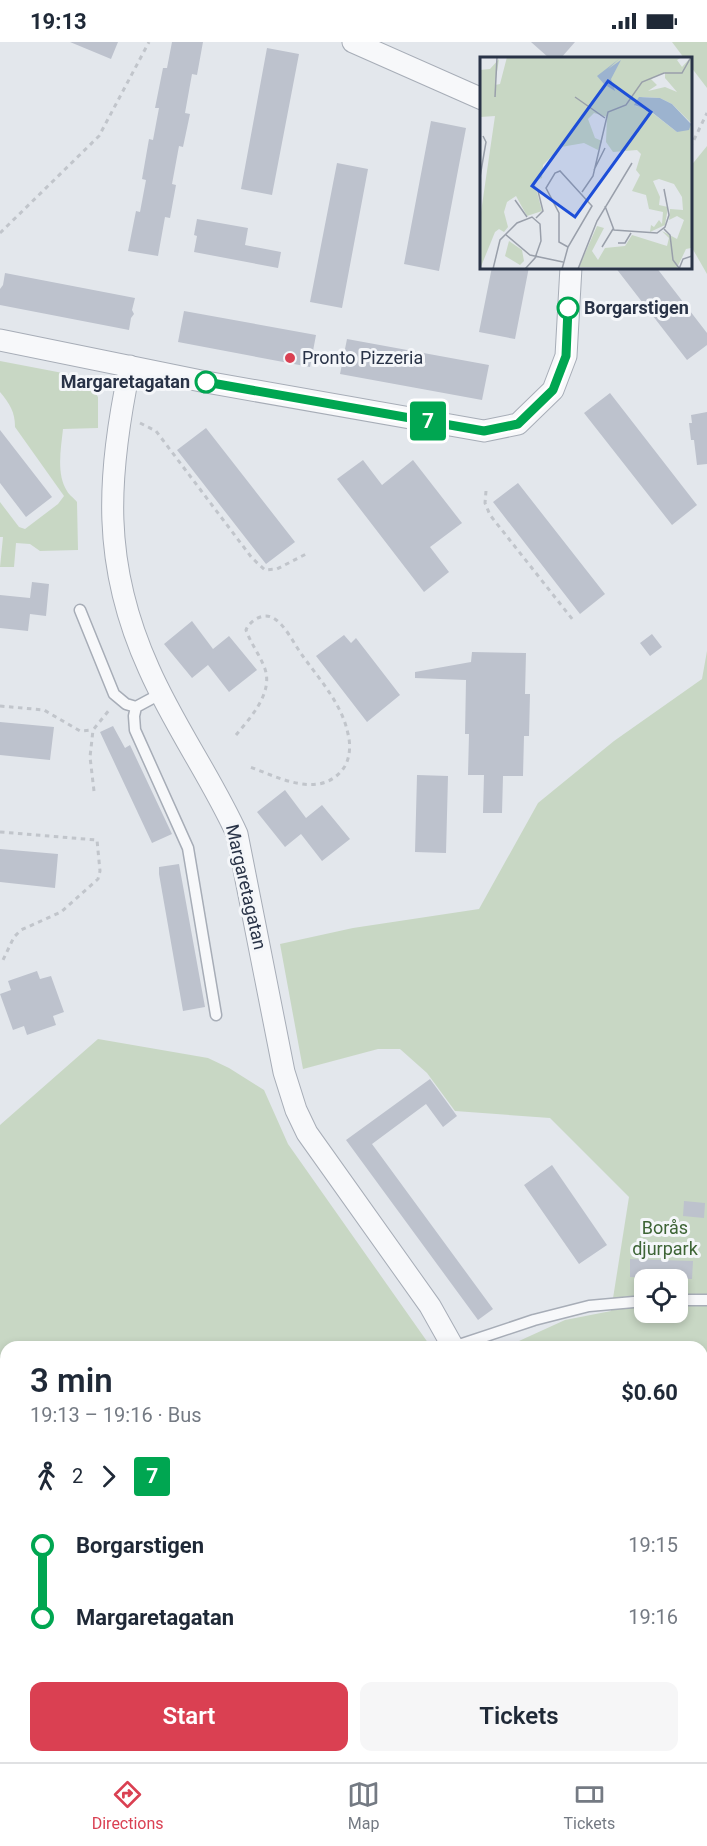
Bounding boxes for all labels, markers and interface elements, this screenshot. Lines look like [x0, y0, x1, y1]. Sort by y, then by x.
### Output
text: 19:13 [30, 9, 87, 34]
inset map [480, 57, 692, 268]
marker: Borgarstigen [557, 297, 579, 319]
place label: Borgarstigen [584, 297, 689, 318]
place label: Pronto Pizzeria [302, 347, 423, 368]
marker: Pronto Pizzeria [283, 351, 297, 365]
place label: Margaretagatan [61, 371, 190, 392]
marker: Margaretagatan [195, 371, 217, 393]
line badge: 7 [408, 402, 448, 440]
text: 7 [422, 409, 434, 433]
street label: Margaretagatan [222, 822, 271, 952]
park label: Borås djurpark [632, 1217, 699, 1259]
map controls [634, 1269, 688, 1323]
button: locate [634, 1269, 688, 1323]
text: 3 min [30, 1361, 113, 1400]
text: $0.60 [621, 1380, 678, 1405]
text: 19:13 – 19:16 · Bus [30, 1403, 202, 1427]
icon: walk [30, 1460, 63, 1493]
icon: forward [92, 1460, 125, 1493]
text: 2 [72, 1464, 83, 1488]
text: 7 [146, 1464, 158, 1488]
text: Borgarstigen [76, 1533, 204, 1558]
text: 19:15 [628, 1533, 678, 1557]
text: Margaretagatan [76, 1605, 234, 1630]
text: 19:16 [628, 1605, 678, 1629]
button: Start [30, 1682, 348, 1751]
button: Tickets [360, 1682, 678, 1751]
tab: Directions [92, 1778, 164, 1833]
tab: Map [347, 1778, 380, 1833]
tab: Tickets [564, 1778, 615, 1833]

